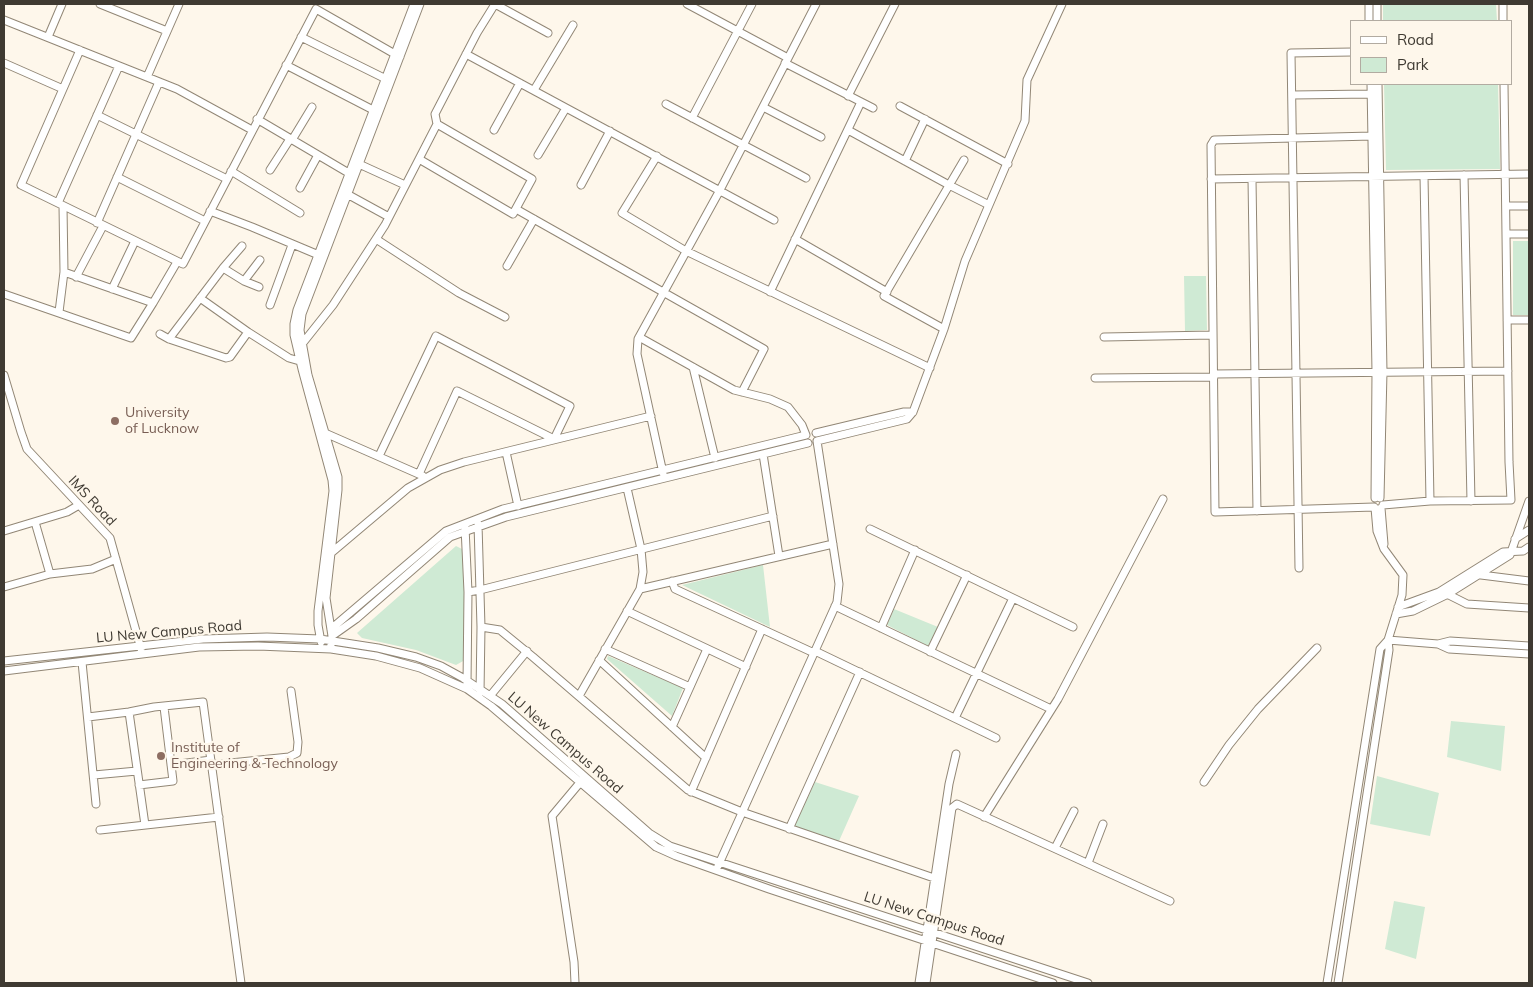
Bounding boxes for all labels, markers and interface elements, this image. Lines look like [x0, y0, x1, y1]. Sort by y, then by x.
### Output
legend [1350, 20, 1513, 85]
text: Road [1397, 30, 1434, 49]
text: Park [1397, 55, 1429, 74]
place label: University of Lucknow [125, 405, 199, 438]
marker: University of Lucknow [109, 415, 121, 427]
street label: IMS Road [65, 472, 119, 530]
street label: LU New Campus Road [95, 617, 243, 647]
street label: LU New Campus Road [504, 689, 626, 797]
place label: Institute of Engineering & Technology [171, 740, 338, 772]
marker: Institute of Engineering & Technology [155, 750, 167, 762]
street label: LU New Campus Road [862, 888, 1006, 950]

